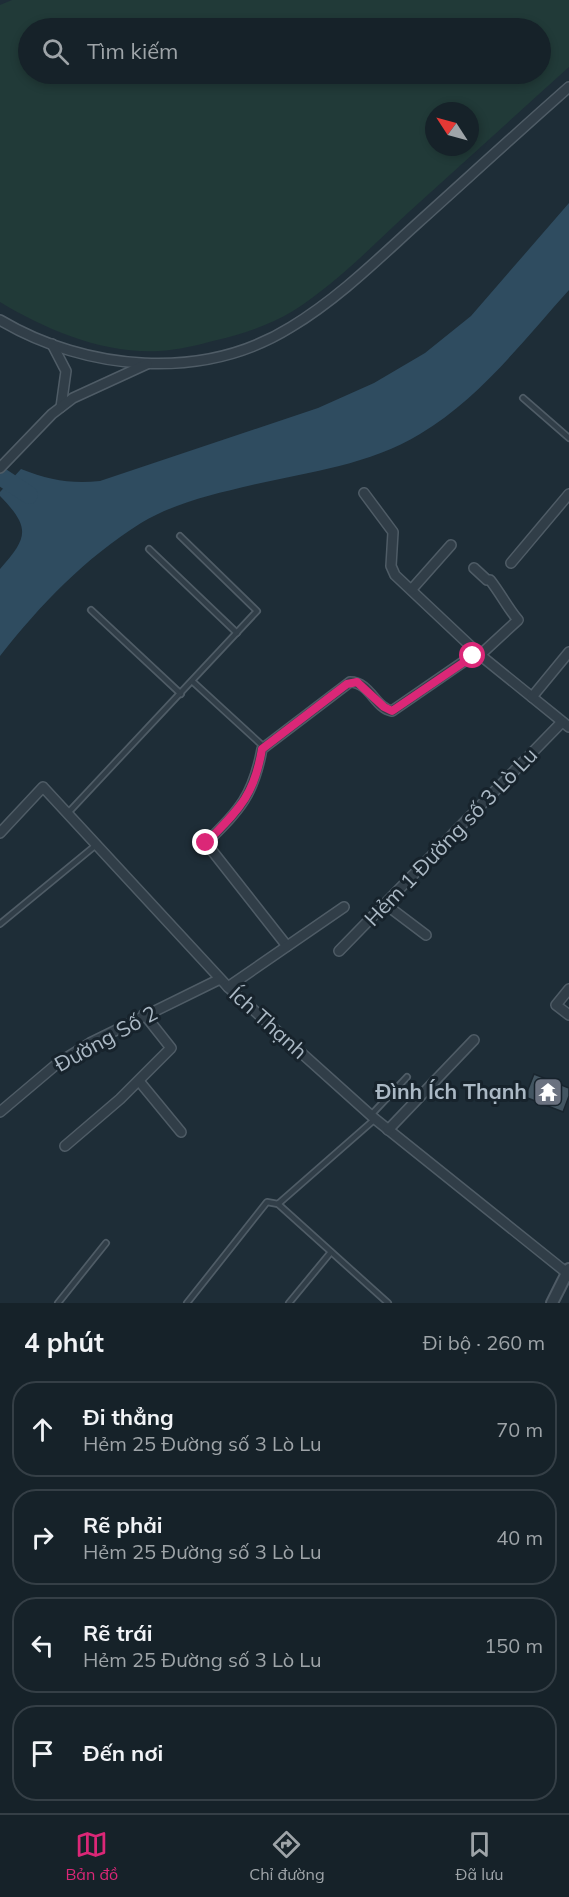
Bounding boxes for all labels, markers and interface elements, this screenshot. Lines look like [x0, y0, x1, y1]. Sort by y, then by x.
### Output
search box [18, 18, 551, 84]
icon: search [39, 35, 72, 68]
text: Tìm kiếm [87, 37, 178, 65]
north arrow [425, 102, 479, 156]
route start [459, 642, 485, 668]
street label: Hẻm 1 Đường số 3 Lò Lu [358, 742, 542, 931]
route end [192, 829, 218, 855]
street label: Ích Thạnh [224, 981, 313, 1064]
street label: Đường Số 2 [50, 999, 161, 1077]
temple icon: Đình Ích Thạnh [532, 1076, 564, 1108]
place label: Đình Ích Thạnh [374, 1078, 527, 1104]
text: 4 phút [24, 1326, 104, 1359]
text: Đi bộ · 260 m [423, 1330, 545, 1355]
text: Đi thẳng [83, 1403, 174, 1431]
icon: ahead [26, 1413, 59, 1446]
text: 70 m [496, 1417, 543, 1442]
text: Hẻm 25 Đường số 3 Lò Lu [83, 1431, 322, 1456]
text: Rẽ phải [83, 1511, 163, 1539]
icon: right [26, 1521, 59, 1554]
text: 40 m [496, 1525, 543, 1550]
text: Hẻm 25 Đường số 3 Lò Lu [83, 1539, 322, 1564]
text: Rẽ trái [83, 1619, 153, 1647]
icon: left [26, 1629, 59, 1662]
text: 150 m [484, 1633, 543, 1658]
text: Hẻm 25 Đường số 3 Lò Lu [83, 1647, 322, 1672]
icon: arrive [26, 1737, 59, 1770]
text: Đến nơi [83, 1739, 163, 1767]
tab: Bản đồ [65, 1828, 118, 1884]
tab: Chỉ đường [249, 1828, 325, 1884]
tab: Đã lưu [456, 1828, 504, 1884]

